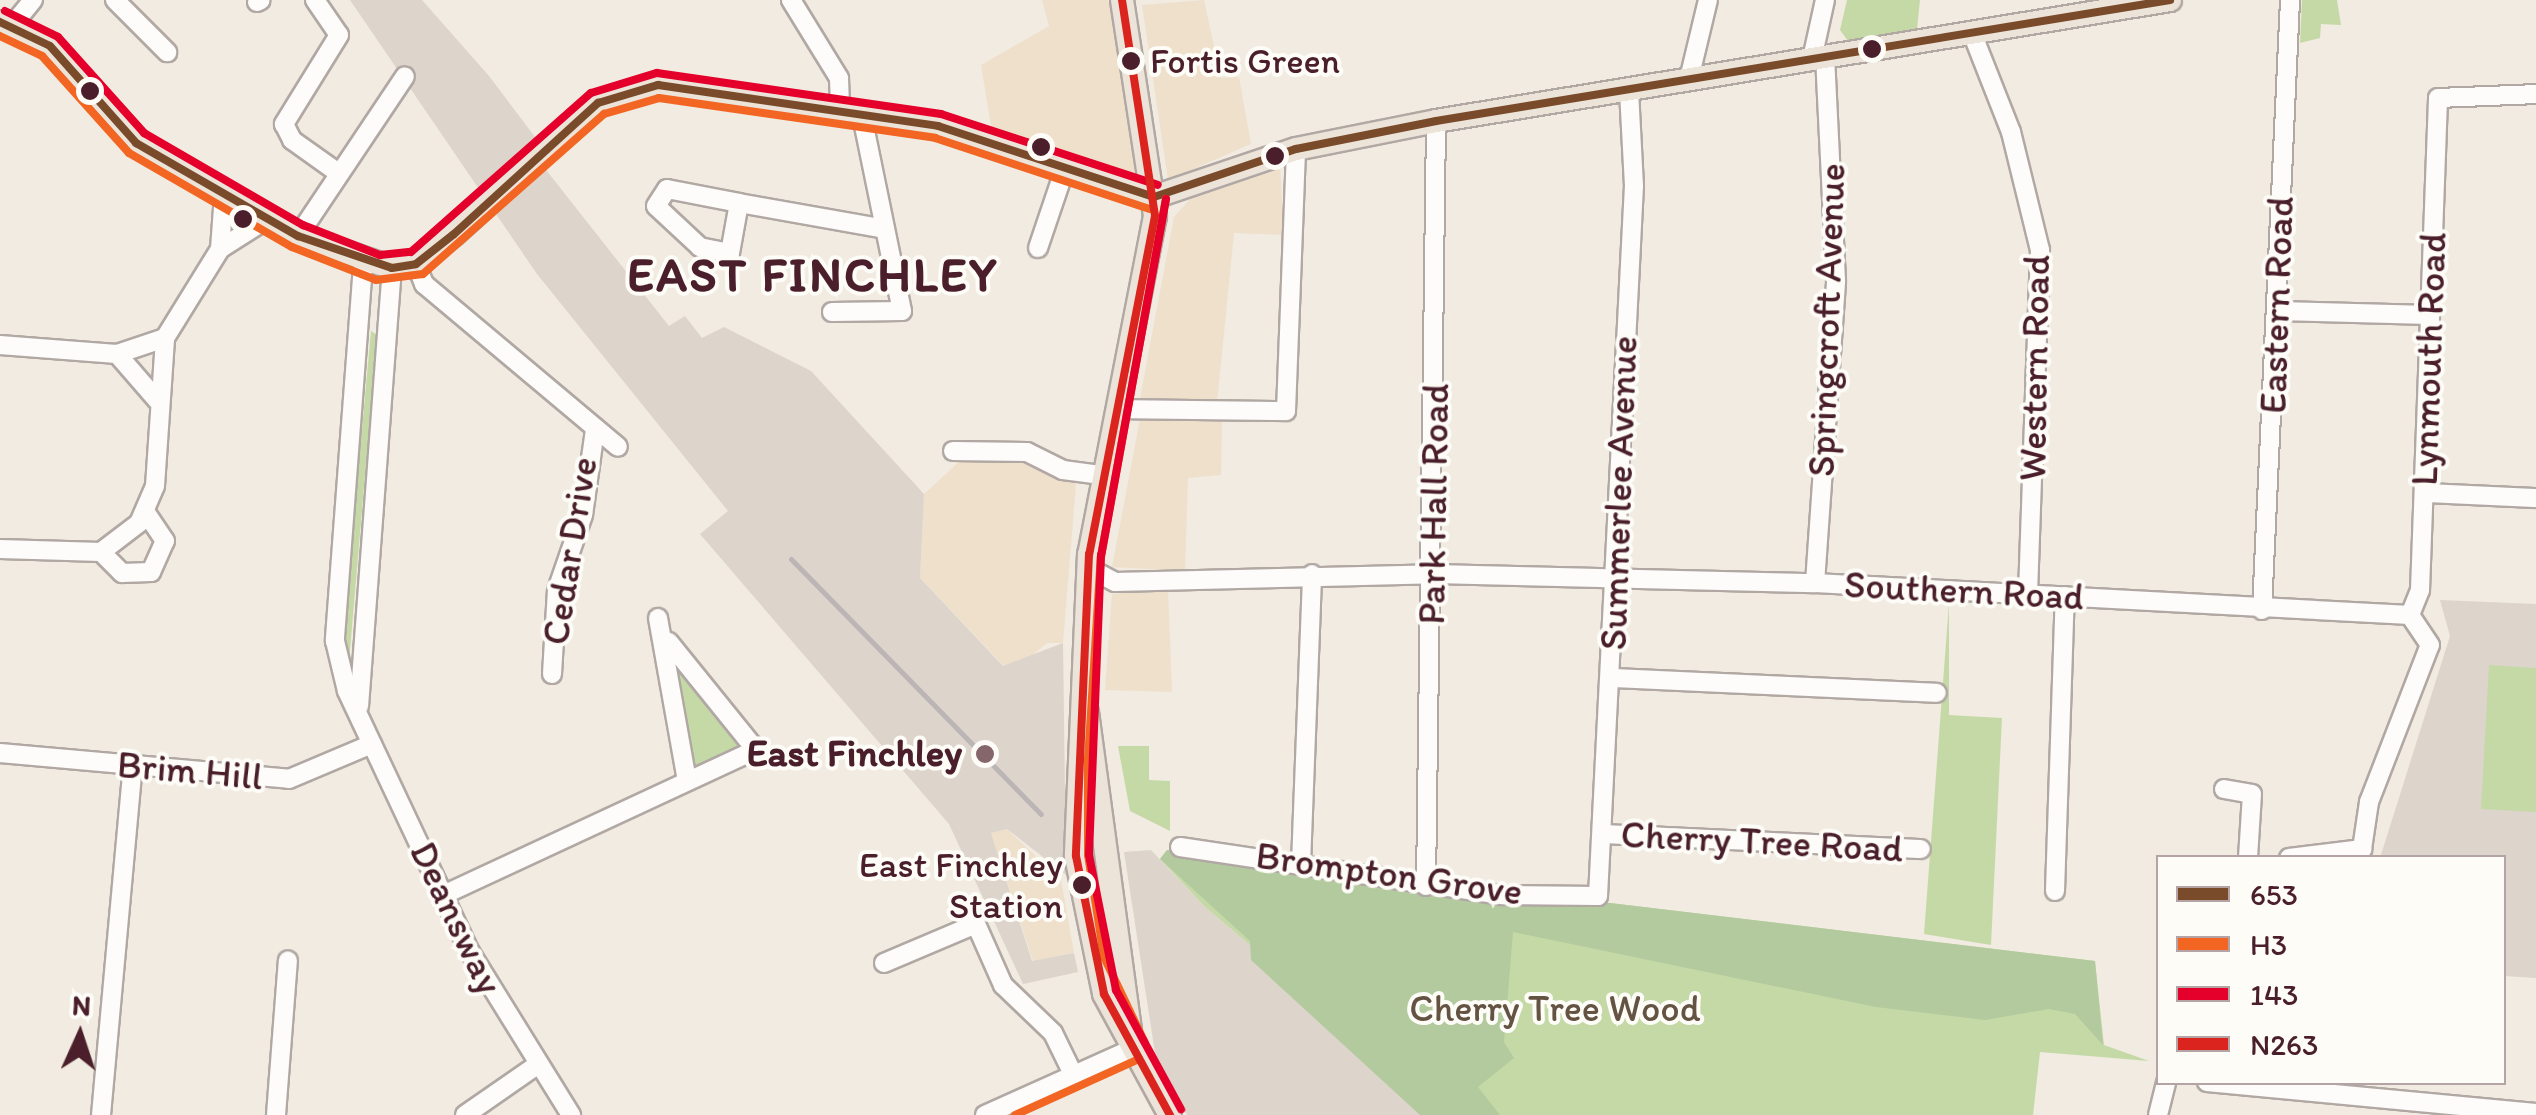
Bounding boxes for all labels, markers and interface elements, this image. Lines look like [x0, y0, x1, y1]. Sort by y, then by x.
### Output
place label: Fortis Green [1150, 39, 1340, 83]
unlabelled marker [1862, 39, 1882, 59]
marker: Fortis Green [1121, 51, 1141, 71]
unlabelled marker [80, 81, 100, 101]
unlabelled marker [1031, 137, 1051, 157]
unlabelled marker [1265, 146, 1285, 166]
street label: Springcroft Avenue [1799, 163, 1855, 477]
street label: Eastern Road [2250, 196, 2304, 414]
unlabelled marker [233, 209, 253, 229]
street label: Lynmouth Road [2402, 232, 2456, 486]
district label: EAST FINCHLEY [627, 246, 999, 304]
street label: Western Road [2010, 255, 2060, 481]
street label: Summerlee Avenue [1591, 336, 1647, 650]
street label: Park Hall Road [1409, 383, 1459, 625]
street label: Cedar Drive [533, 453, 607, 649]
street label: Southern Road [1843, 562, 2085, 620]
place label: East Finchley [747, 731, 962, 777]
marker: East Finchley [972, 741, 998, 767]
street label: Brim Hill [115, 742, 265, 800]
street label: Cherry Tree Road [1621, 812, 1903, 872]
street label: Brompton Grove [1253, 833, 1525, 915]
street label: Deansway [400, 834, 512, 1002]
place label: East Finchley Station [859, 842, 1063, 927]
legend [2156, 855, 2506, 1085]
marker: East Finchley Station [1072, 875, 1092, 895]
text: 653 [2250, 876, 2298, 913]
text: H3 [2250, 926, 2287, 963]
text: 143 [2250, 976, 2298, 1013]
north arrow [30, 985, 130, 1085]
park label: Cherry Tree Wood [1411, 986, 1699, 1032]
text: N [71, 988, 92, 1023]
text: N263 [2250, 1026, 2318, 1063]

